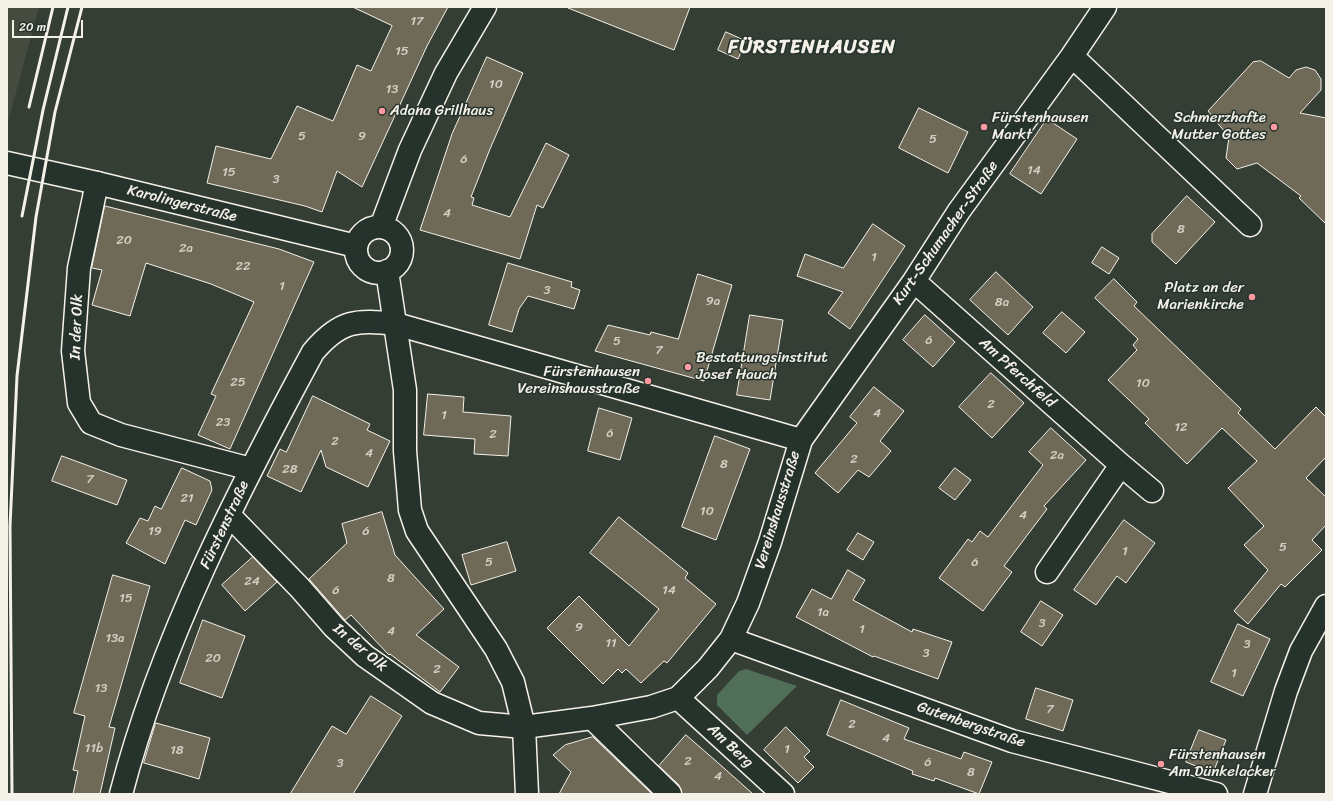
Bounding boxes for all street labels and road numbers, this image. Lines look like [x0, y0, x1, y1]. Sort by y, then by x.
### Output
street label: Kurt-Schumacher-Straße [889, 158, 1003, 308]
street label: Karolingerstraße [125, 182, 239, 226]
street label: In der Olk [67, 294, 87, 360]
street label: Am Pferchfeld [975, 334, 1059, 412]
street label: Vereinshausstraße [751, 449, 805, 571]
street label: Fürstenstraße [197, 478, 253, 572]
street label: In der Olk [329, 620, 391, 676]
street label: Gutenbergstraße [915, 698, 1027, 752]
street label: Am Berg [703, 720, 757, 772]

